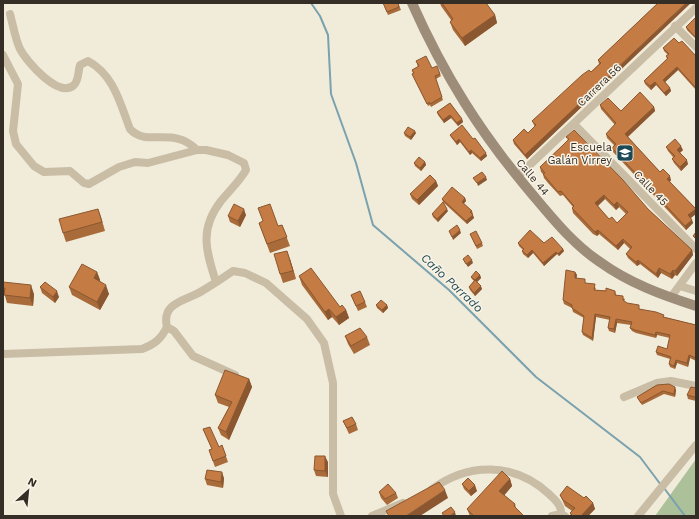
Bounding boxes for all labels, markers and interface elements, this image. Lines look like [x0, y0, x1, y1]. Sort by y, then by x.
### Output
street label: Carrera 56 [575, 61, 624, 110]
place label: Escuela Galán Virrey [547, 141, 612, 167]
school or university icon: Escuela Galán Virrey [615, 143, 635, 163]
street label: Calle 44 [513, 156, 552, 199]
street label: Calle 45 [631, 168, 671, 209]
water label: Caño Parrado [418, 251, 486, 315]
north arrow [8, 471, 48, 511]
text: N [26, 475, 39, 490]

